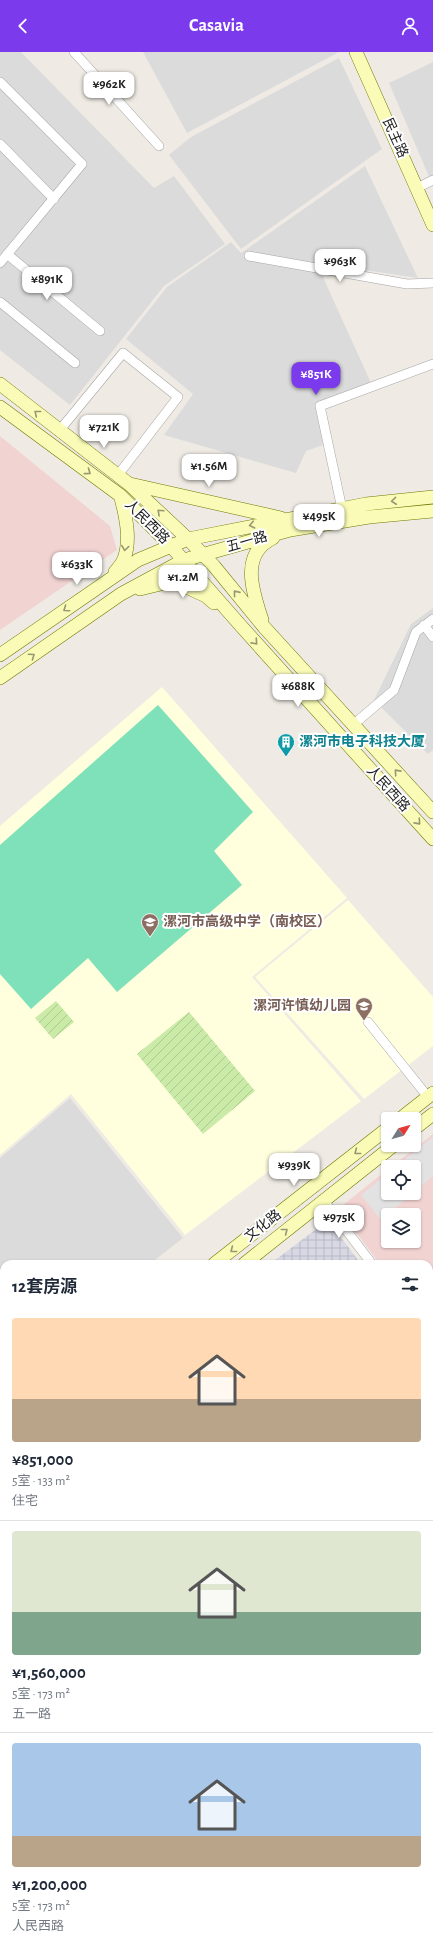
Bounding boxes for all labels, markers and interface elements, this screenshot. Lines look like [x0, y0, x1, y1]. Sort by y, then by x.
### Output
icon: back [12, 15, 34, 37]
icon: person [399, 15, 421, 37]
text: Casavia [189, 17, 244, 35]
pin: ¥962K [81, 72, 137, 106]
text: ¥962K [92, 78, 126, 91]
street label: 民主路 [380, 116, 411, 160]
pin: ¥963K [312, 249, 368, 283]
text: ¥963K [324, 255, 356, 268]
pin: ¥891K [19, 267, 75, 301]
text: ¥891K [31, 273, 63, 286]
pin: ¥851K [288, 362, 344, 396]
text: ¥851K [300, 368, 332, 381]
one-way arrow [34, 411, 41, 418]
pin: ¥721K [76, 415, 132, 449]
text: ¥721K [89, 421, 119, 434]
pin: ¥1.56M [176, 454, 242, 488]
text: ¥1.56M [191, 460, 227, 473]
one-way arrow [84, 467, 91, 475]
one-way arrow [391, 496, 397, 505]
street label: 人民西路 [122, 497, 172, 547]
pin: ¥495K [291, 504, 347, 538]
one-way arrow [157, 510, 164, 517]
text: ¥495K [303, 510, 335, 523]
one-way arrow [249, 521, 256, 529]
street label: 五一路 [225, 529, 269, 555]
one-way arrow [121, 545, 130, 551]
pin: ¥633K [49, 552, 105, 586]
text: ¥633K [61, 558, 93, 571]
pin: ¥1.2M [155, 565, 211, 599]
text: ¥1.2M [168, 571, 198, 584]
one-way arrow [233, 590, 240, 597]
one-way arrow [63, 604, 70, 611]
one-way arrow [251, 637, 258, 645]
one-way arrow [28, 653, 35, 661]
pin: ¥688K [270, 674, 326, 708]
text: ¥688K [281, 680, 315, 693]
building icon: 漯河市电子科技大厦 [276, 732, 296, 757]
place label: 漯河市电子科技大厦 [299, 733, 425, 749]
street label: 人民西路 [364, 763, 413, 814]
one-way arrow [395, 770, 402, 777]
one-way arrow [413, 817, 420, 824]
school or university icon: 漯河市高级中学（南校区） [140, 912, 160, 937]
place label: 漯河市高级中学（南校区） [163, 913, 331, 929]
school or university icon: 漯河许慎幼儿园 [354, 996, 374, 1021]
place label: 漯河许慎幼儿园 [253, 997, 351, 1013]
north arrow [381, 1112, 421, 1152]
map controls [381, 1112, 421, 1248]
one-way arrow [355, 1148, 362, 1155]
pin: ¥939K [266, 1153, 322, 1187]
text: ¥939K [278, 1159, 310, 1172]
button: locate [381, 1160, 421, 1200]
pin: ¥975K [311, 1205, 367, 1239]
street label: 文化路 [241, 1206, 284, 1244]
button: layers [381, 1208, 421, 1248]
text: ¥975K [323, 1211, 355, 1224]
one-way arrow [281, 1229, 288, 1236]
one-way arrow [230, 1245, 237, 1252]
icon: filters [399, 1273, 421, 1295]
text: 12套房源 [12, 1278, 77, 1295]
icon: home [181, 1344, 253, 1416]
text: ¥851,000 [12, 1451, 73, 1468]
text: 5室 · 133 m² [12, 1475, 70, 1488]
text: 住宅 [12, 1495, 38, 1508]
icon: home [181, 1557, 253, 1629]
text: ¥1,560,000 [12, 1664, 86, 1681]
text: 5室 · 173 m² [12, 1688, 70, 1701]
text: 五一路 [12, 1708, 51, 1721]
icon: home [181, 1769, 253, 1841]
text: ¥1,200,000 [12, 1876, 87, 1893]
text: 5室 · 173 m² [12, 1900, 70, 1913]
text: 人民西路 [12, 1920, 64, 1933]

